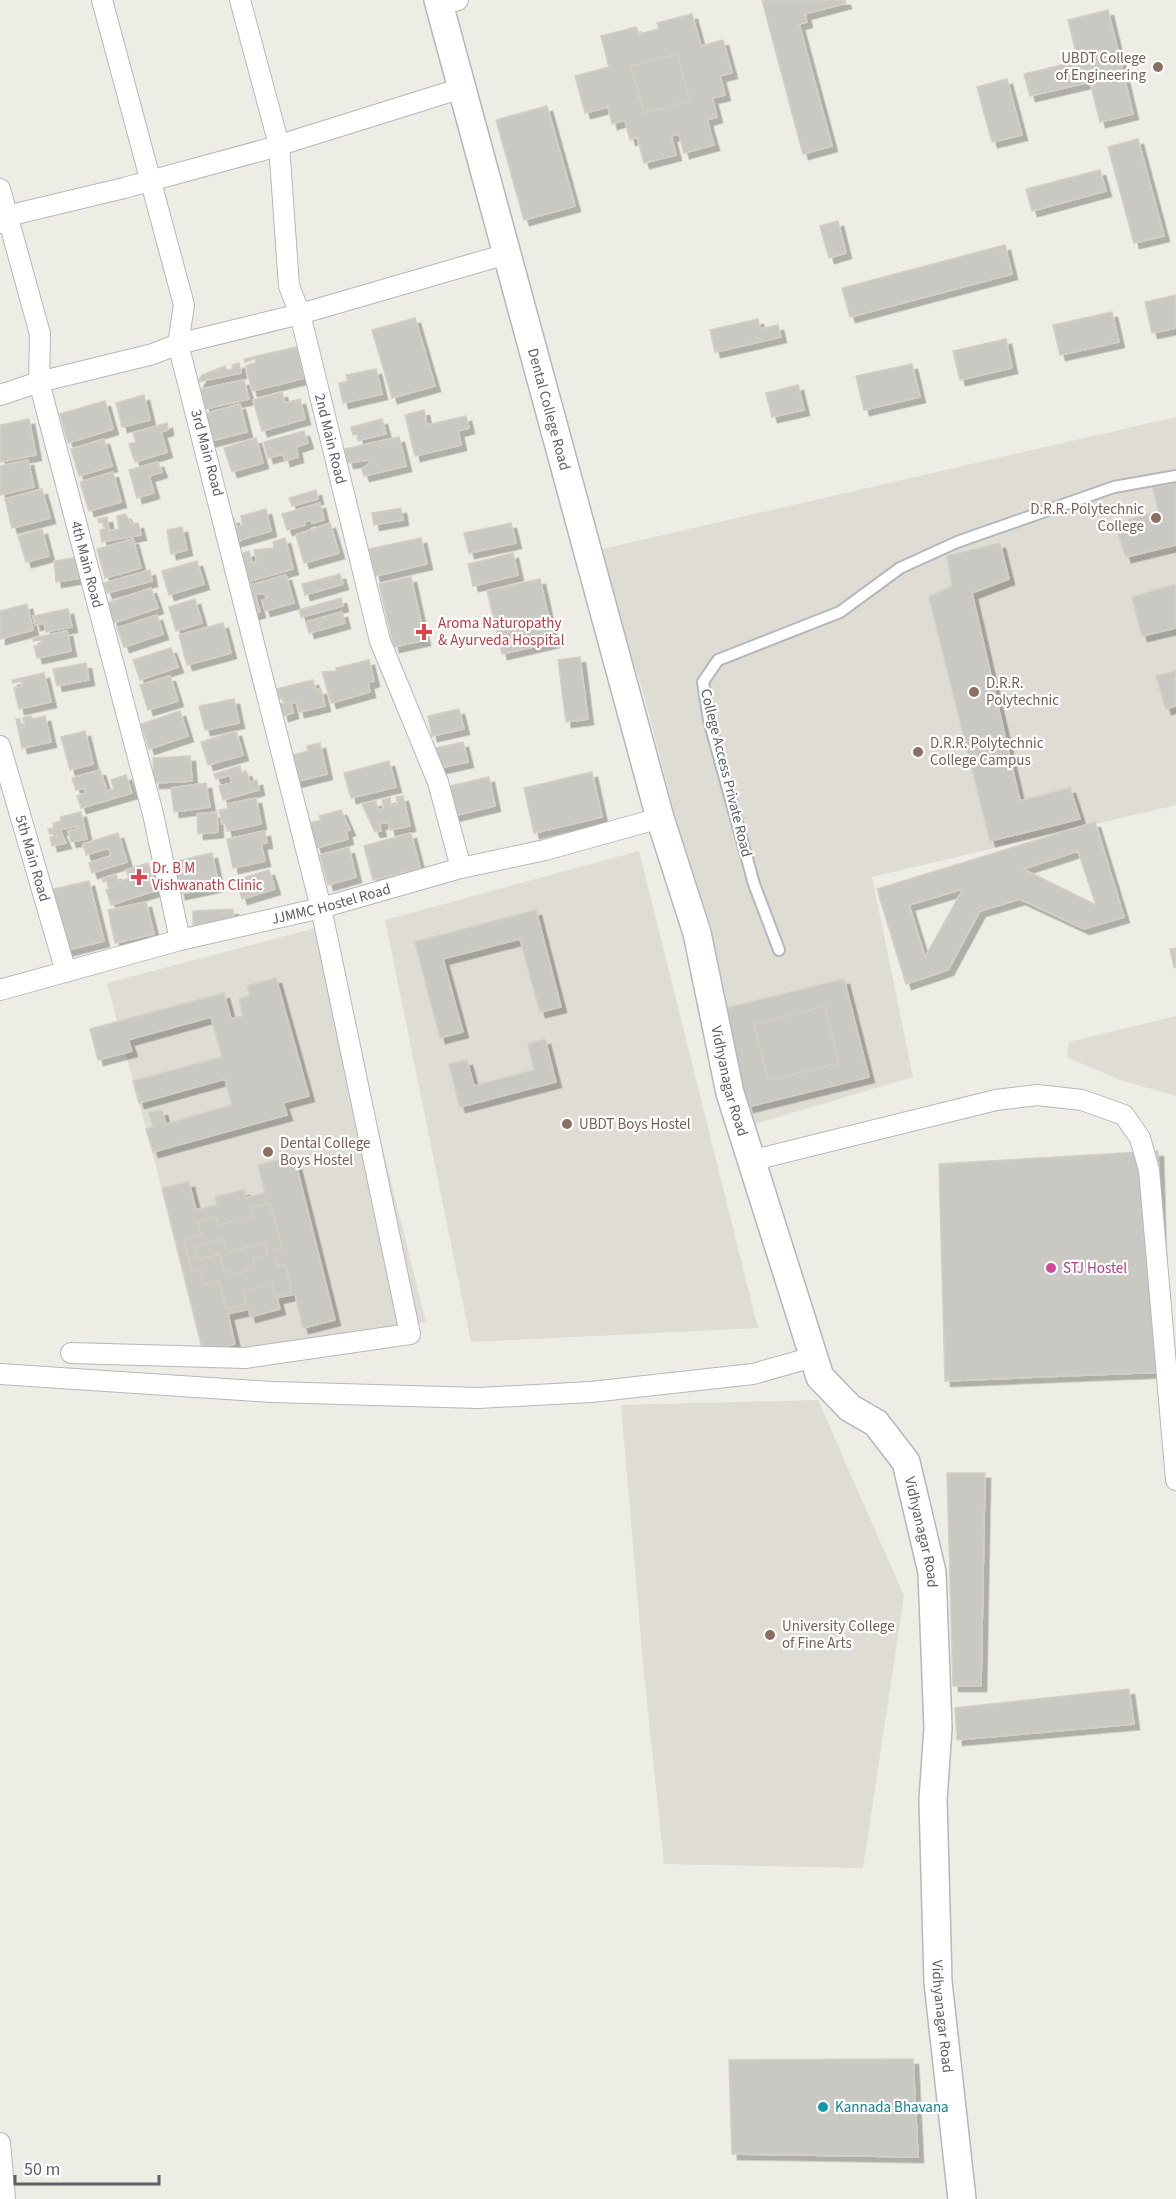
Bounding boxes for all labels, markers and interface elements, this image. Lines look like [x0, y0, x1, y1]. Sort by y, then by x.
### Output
place label: UBDT College of Engineering [1055, 48, 1146, 86]
marker: UBDT College of Engineering [1151, 60, 1165, 74]
street label: Dental College Road [522, 346, 576, 473]
street label: 2nd Main Road [309, 391, 352, 486]
street label: 3rd Main Road [185, 407, 229, 499]
place label: D.R.R. Polytechnic College [1030, 499, 1144, 537]
marker: D.R.R. Polytechnic College [1149, 511, 1163, 525]
street label: 4th Main Road [66, 518, 109, 610]
place label: Aroma Naturopathy & Ayurveda Hospital [438, 613, 565, 651]
marker: Aroma Naturopathy & Ayurveda Hospital [415, 623, 433, 641]
place label: D.R.R. Polytechnic [986, 673, 1059, 711]
marker: D.R.R. Polytechnic [967, 685, 981, 699]
street label: College Access Private Road [695, 687, 757, 859]
place label: D.R.R. Polytechnic College Campus [930, 733, 1044, 771]
marker: D.R.R. Polytechnic College Campus [911, 745, 925, 759]
street label: 5th Main Road [10, 812, 55, 904]
place label: Dr. B M Vishwanath Clinic [152, 858, 263, 896]
marker: Dr. B M Vishwanath Clinic [130, 868, 148, 886]
street label: JJMMC Hostel Road [269, 878, 393, 929]
street label: Vidhyanagar Road [706, 1024, 754, 1139]
place label: UBDT Boys Hostel [579, 1114, 691, 1135]
marker: UBDT Boys Hostel [560, 1117, 574, 1131]
place label: Dental College Boys Hostel [280, 1133, 370, 1171]
marker: Dental College Boys Hostel [261, 1145, 275, 1159]
place label: STJ Hostel [1063, 1258, 1127, 1279]
marker: STJ Hostel [1044, 1261, 1058, 1275]
street label: Vidhyanagar Road [899, 1474, 943, 1588]
place label: University College of Fine Arts [782, 1616, 895, 1654]
marker: University College of Fine Arts [763, 1628, 777, 1642]
street label: Vidhyanagar Road [927, 1960, 958, 2074]
place label: Kannada Bhavana [835, 2097, 949, 2118]
marker: Kannada Bhavana [816, 2100, 830, 2114]
scale bar [15, 2148, 159, 2186]
text: 50 m [24, 2157, 60, 2182]

